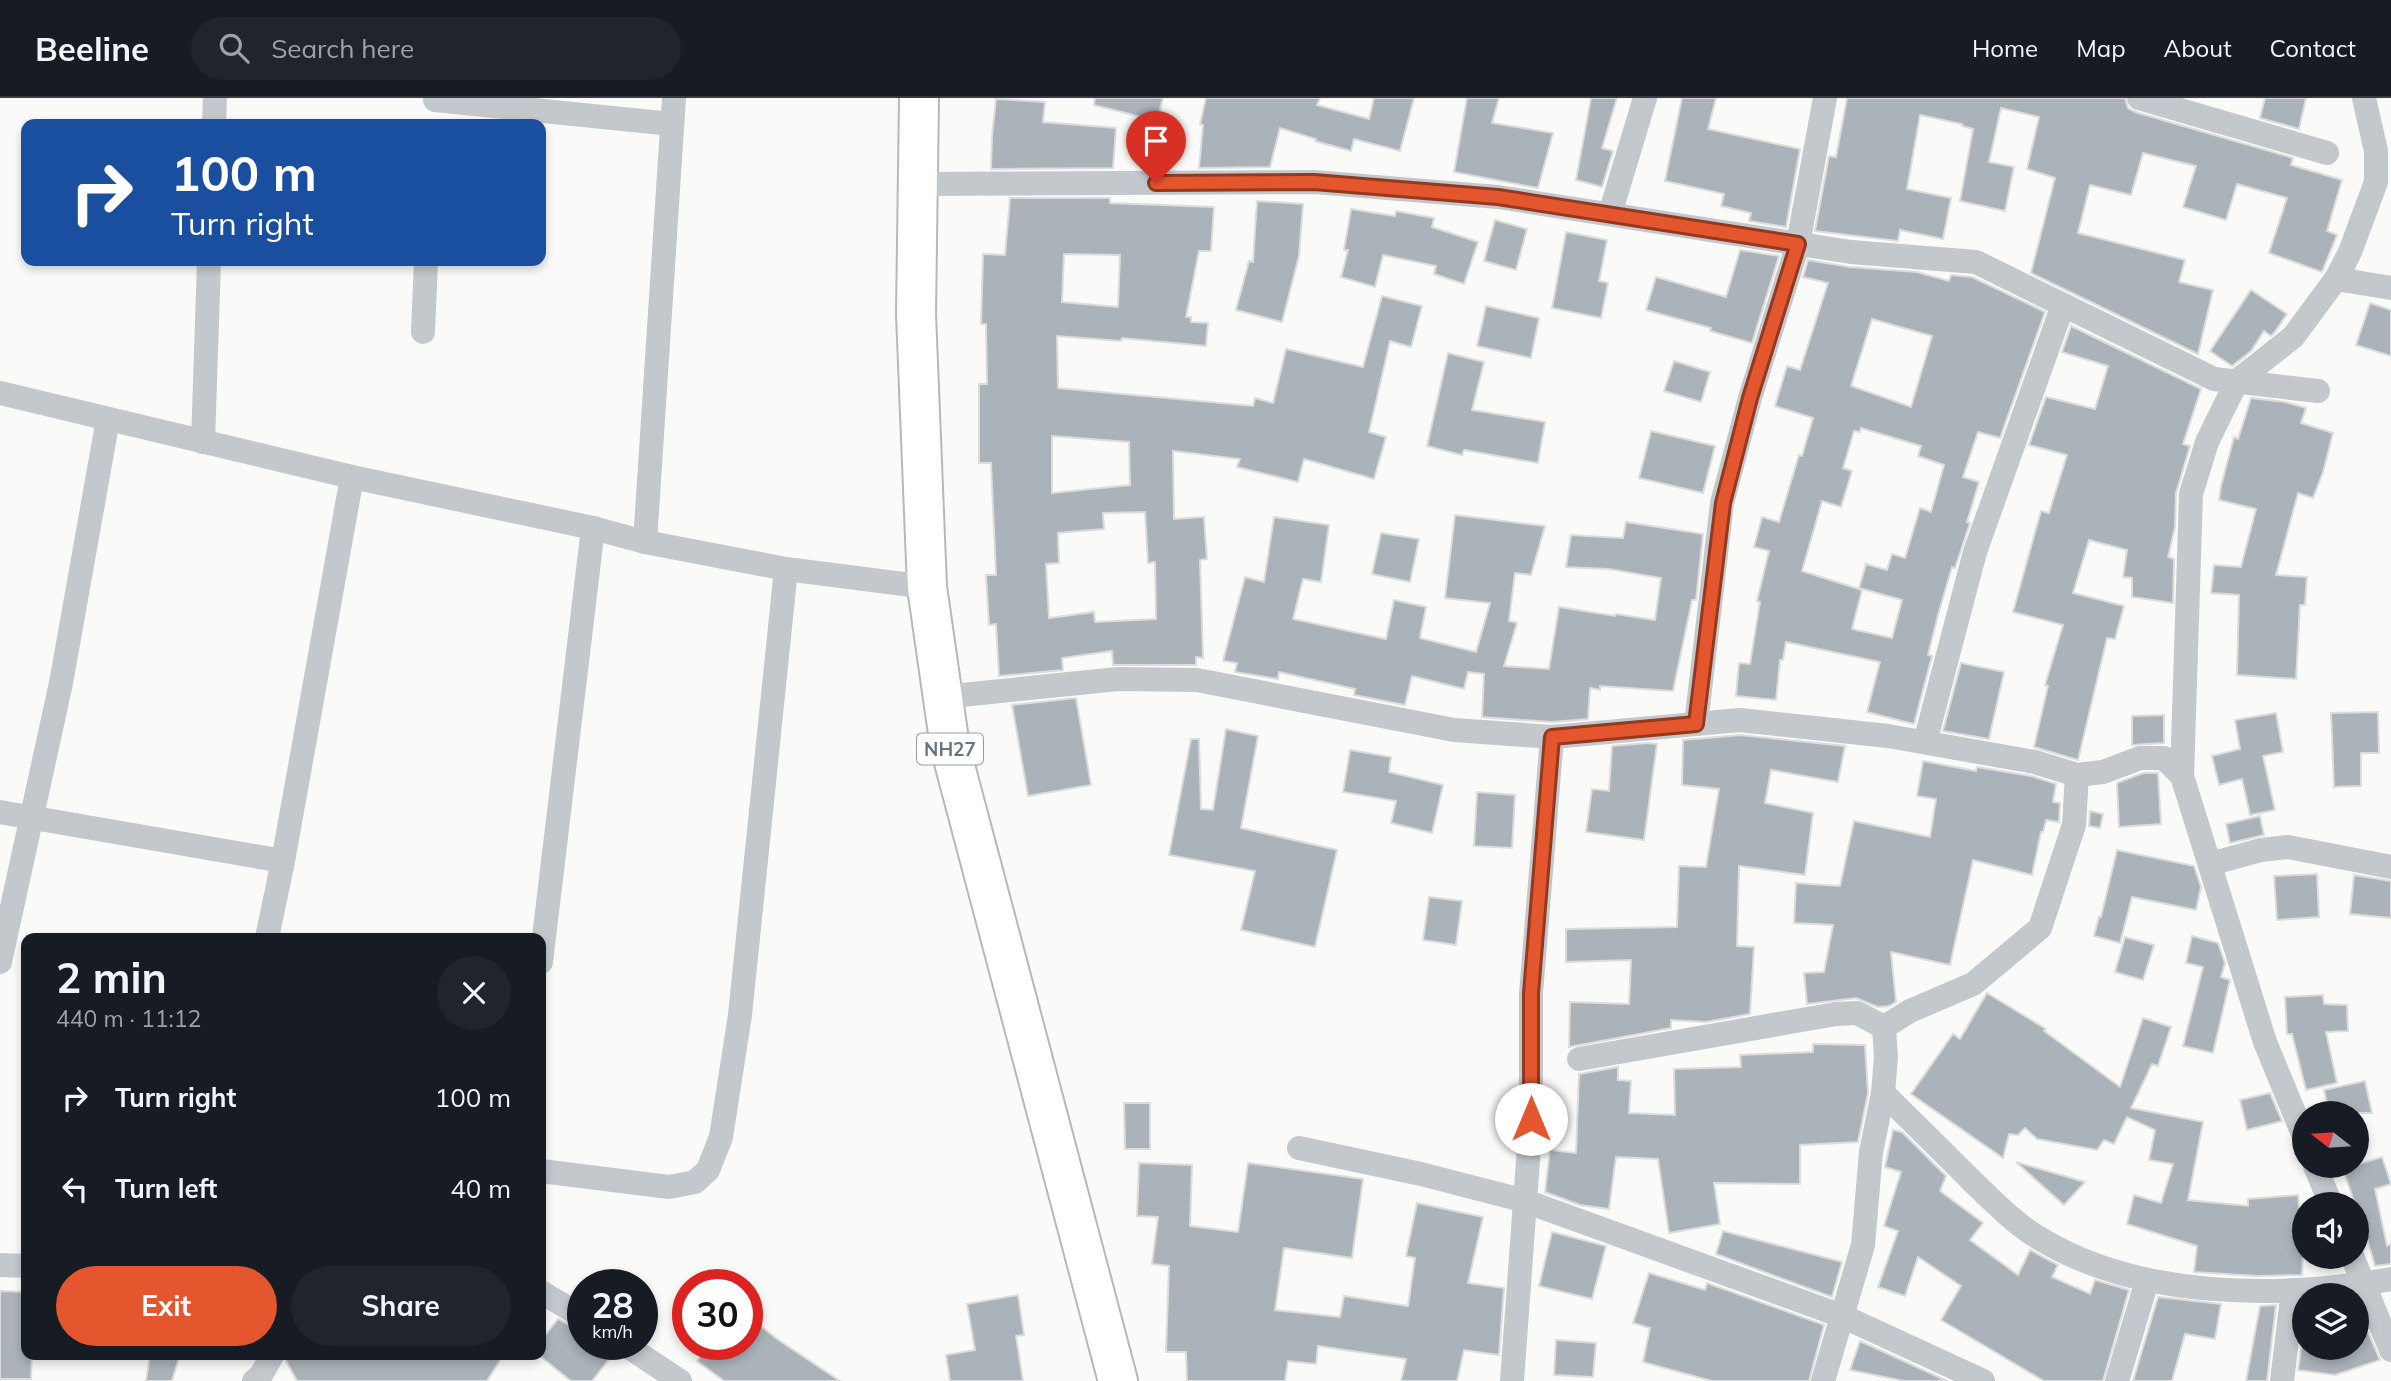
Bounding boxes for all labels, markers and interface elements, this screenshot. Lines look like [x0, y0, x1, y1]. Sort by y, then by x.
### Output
search box [191, 17, 681, 80]
text: Beeline [35, 28, 149, 69]
icon: search [215, 29, 253, 67]
text: Search here [271, 32, 414, 65]
text: Home [1972, 33, 2038, 63]
text: Map [2076, 33, 2126, 63]
text: About [2164, 33, 2232, 63]
text: Contact [2270, 33, 2356, 63]
pin [1126, 111, 1186, 183]
icon: arrive [1137, 122, 1175, 160]
text: 100 m [171, 142, 317, 203]
icon: right [56, 147, 147, 238]
text: Turn right [171, 203, 314, 243]
road number: NH27 [917, 734, 983, 764]
text: 2 min [56, 951, 167, 1004]
button: close [437, 956, 511, 1030]
text: 440 m · 11:12 [56, 1004, 201, 1033]
icon: right [56, 1079, 94, 1117]
text: Turn right [115, 1081, 236, 1114]
text: 100 m [435, 1081, 511, 1114]
position arrow [1494, 1082, 1568, 1156]
north arrow [2292, 1101, 2370, 1178]
map controls [2292, 1101, 2369, 1360]
icon: left [56, 1170, 94, 1208]
text: Turn left [115, 1172, 217, 1205]
text: 40 m [450, 1172, 511, 1205]
button: sound [2292, 1192, 2369, 1269]
button: Exit [56, 1266, 277, 1346]
button: Share [291, 1266, 511, 1346]
speed limit sign: 30 [672, 1269, 763, 1360]
text: 28 [591, 1283, 634, 1327]
button: layers [2292, 1283, 2369, 1360]
text: km/h [592, 1320, 633, 1343]

